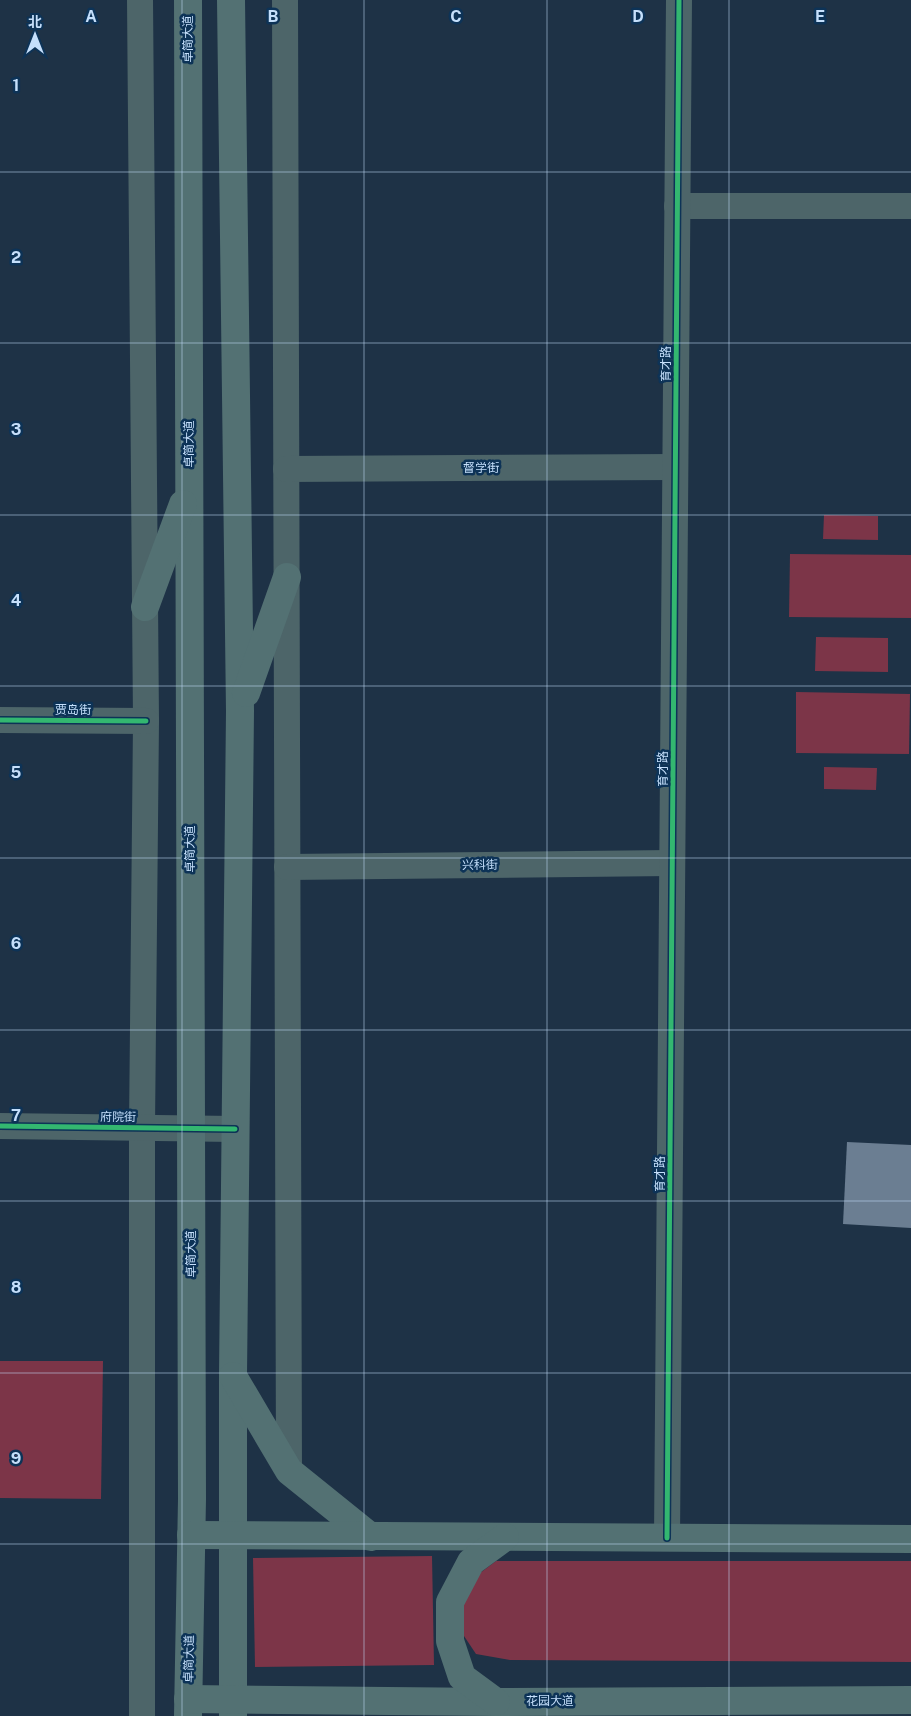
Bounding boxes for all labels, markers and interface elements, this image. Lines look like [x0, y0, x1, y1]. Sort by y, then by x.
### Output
text: A [85, 7, 97, 26]
text: B [268, 7, 279, 26]
text: C [450, 7, 462, 26]
text: D [632, 7, 644, 26]
text: E [815, 7, 825, 26]
north arrow [10, 10, 60, 60]
text: 北 [28, 14, 42, 30]
street label: 卓简大道 [181, 15, 195, 63]
text: 1 [13, 76, 19, 95]
text: 2 [11, 248, 21, 267]
street label: 育才路 [659, 346, 673, 382]
text: 3 [11, 420, 21, 439]
street label: 卓简大道 [182, 420, 196, 468]
street label: 督学街 [463, 461, 499, 475]
text: 4 [11, 591, 22, 610]
street label: 贾岛街 [55, 703, 91, 717]
street label: 育才路 [656, 751, 670, 787]
text: 5 [11, 763, 22, 782]
street label: 卓简大道 [183, 825, 197, 873]
street label: 兴科街 [462, 858, 498, 872]
text: 6 [11, 934, 21, 953]
text: 7 [11, 1106, 21, 1125]
street label: 府院街 [100, 1110, 136, 1124]
street label: 育才路 [653, 1156, 667, 1192]
street label: 卓简大道 [184, 1230, 198, 1278]
text: 8 [11, 1278, 22, 1297]
text: 9 [11, 1449, 21, 1468]
street label: 卓简大道 [182, 1635, 196, 1683]
street label: 花园大道 [526, 1694, 574, 1708]

